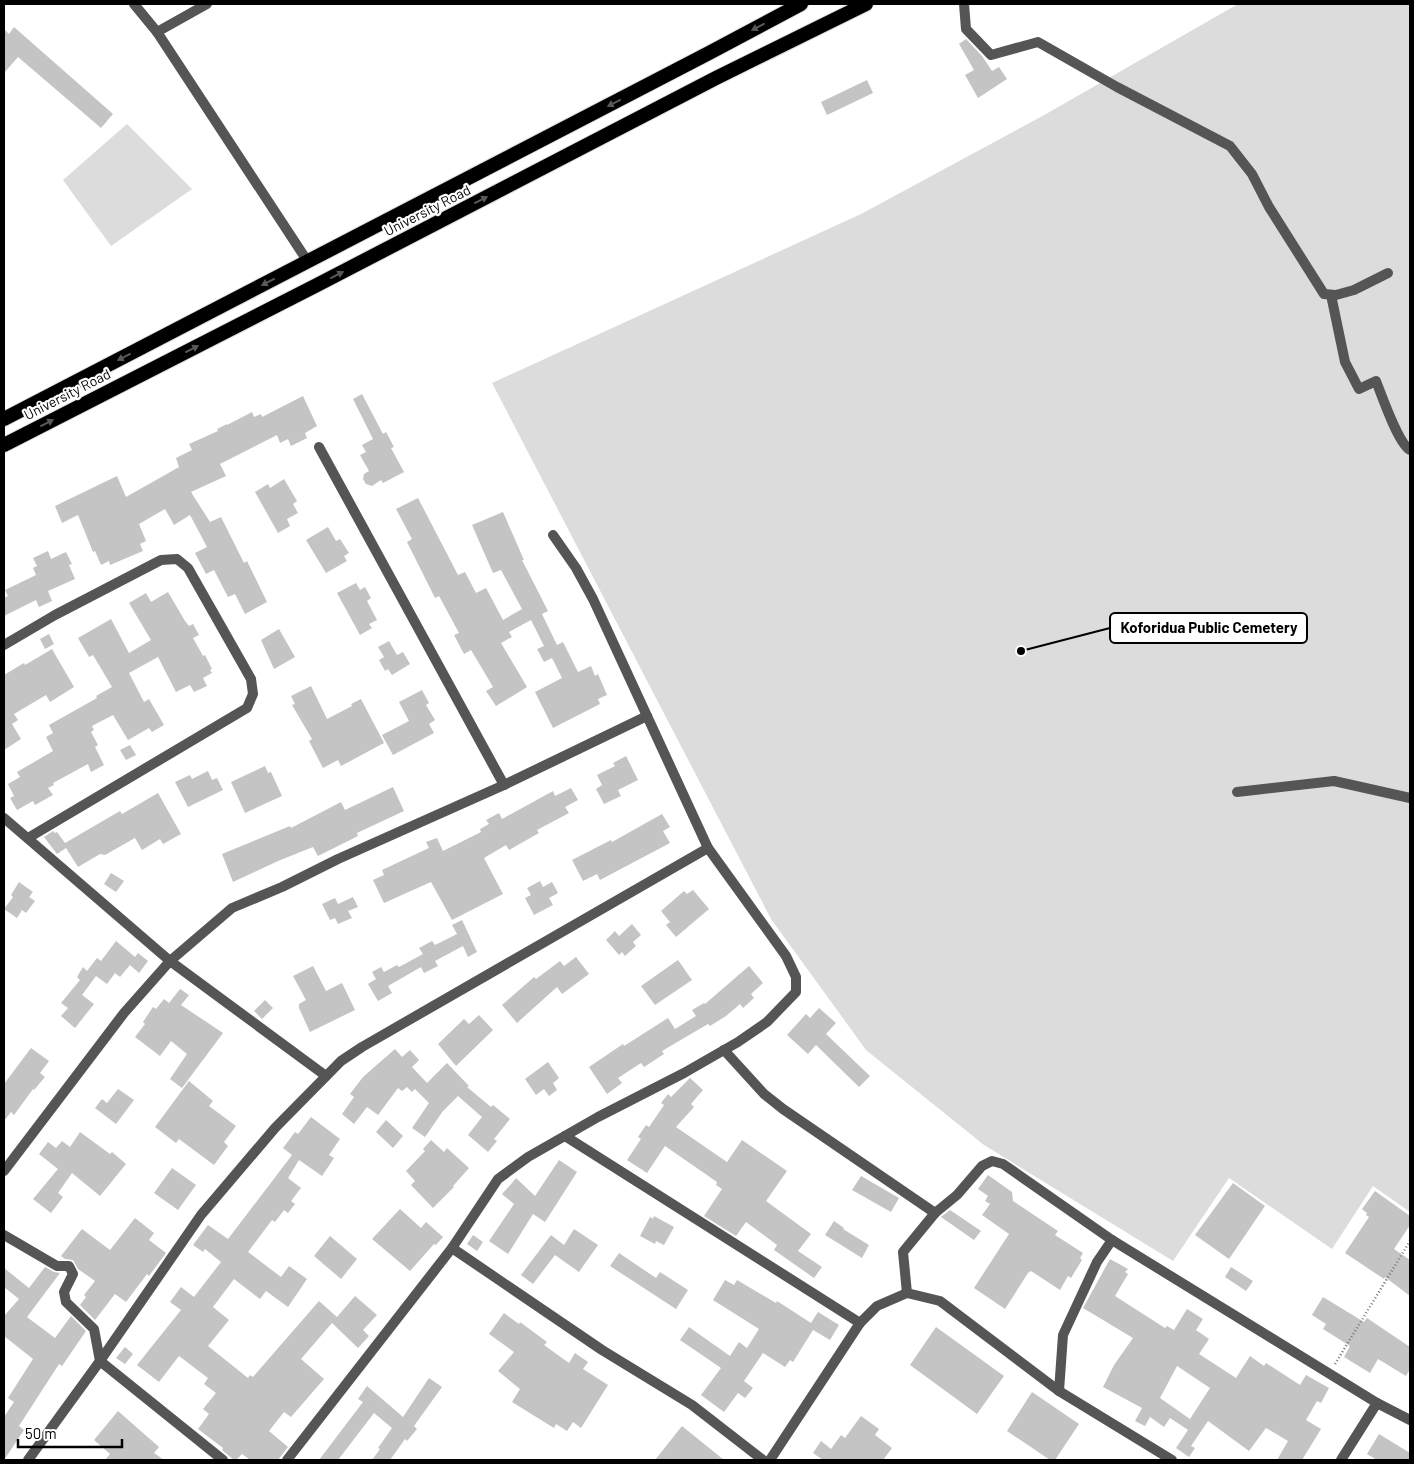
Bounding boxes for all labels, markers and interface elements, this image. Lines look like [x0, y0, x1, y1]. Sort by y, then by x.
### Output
one-way arrow [751, 23, 765, 31]
one-way arrow [607, 99, 621, 107]
street label: University Road [381, 181, 473, 239]
one-way arrow [474, 196, 488, 204]
one-way arrow [330, 271, 344, 279]
one-way arrow [261, 278, 275, 286]
one-way arrow [185, 345, 199, 353]
one-way arrow [116, 353, 131, 361]
street label: University Road [21, 365, 113, 423]
one-way arrow [40, 418, 54, 426]
callout: Koforidua Public Cemetery [1110, 613, 1307, 643]
text: Koforidua Public Cemetery [1120, 618, 1298, 636]
scale bar [18, 1416, 121, 1448]
text: 50 m [25, 1424, 57, 1442]

